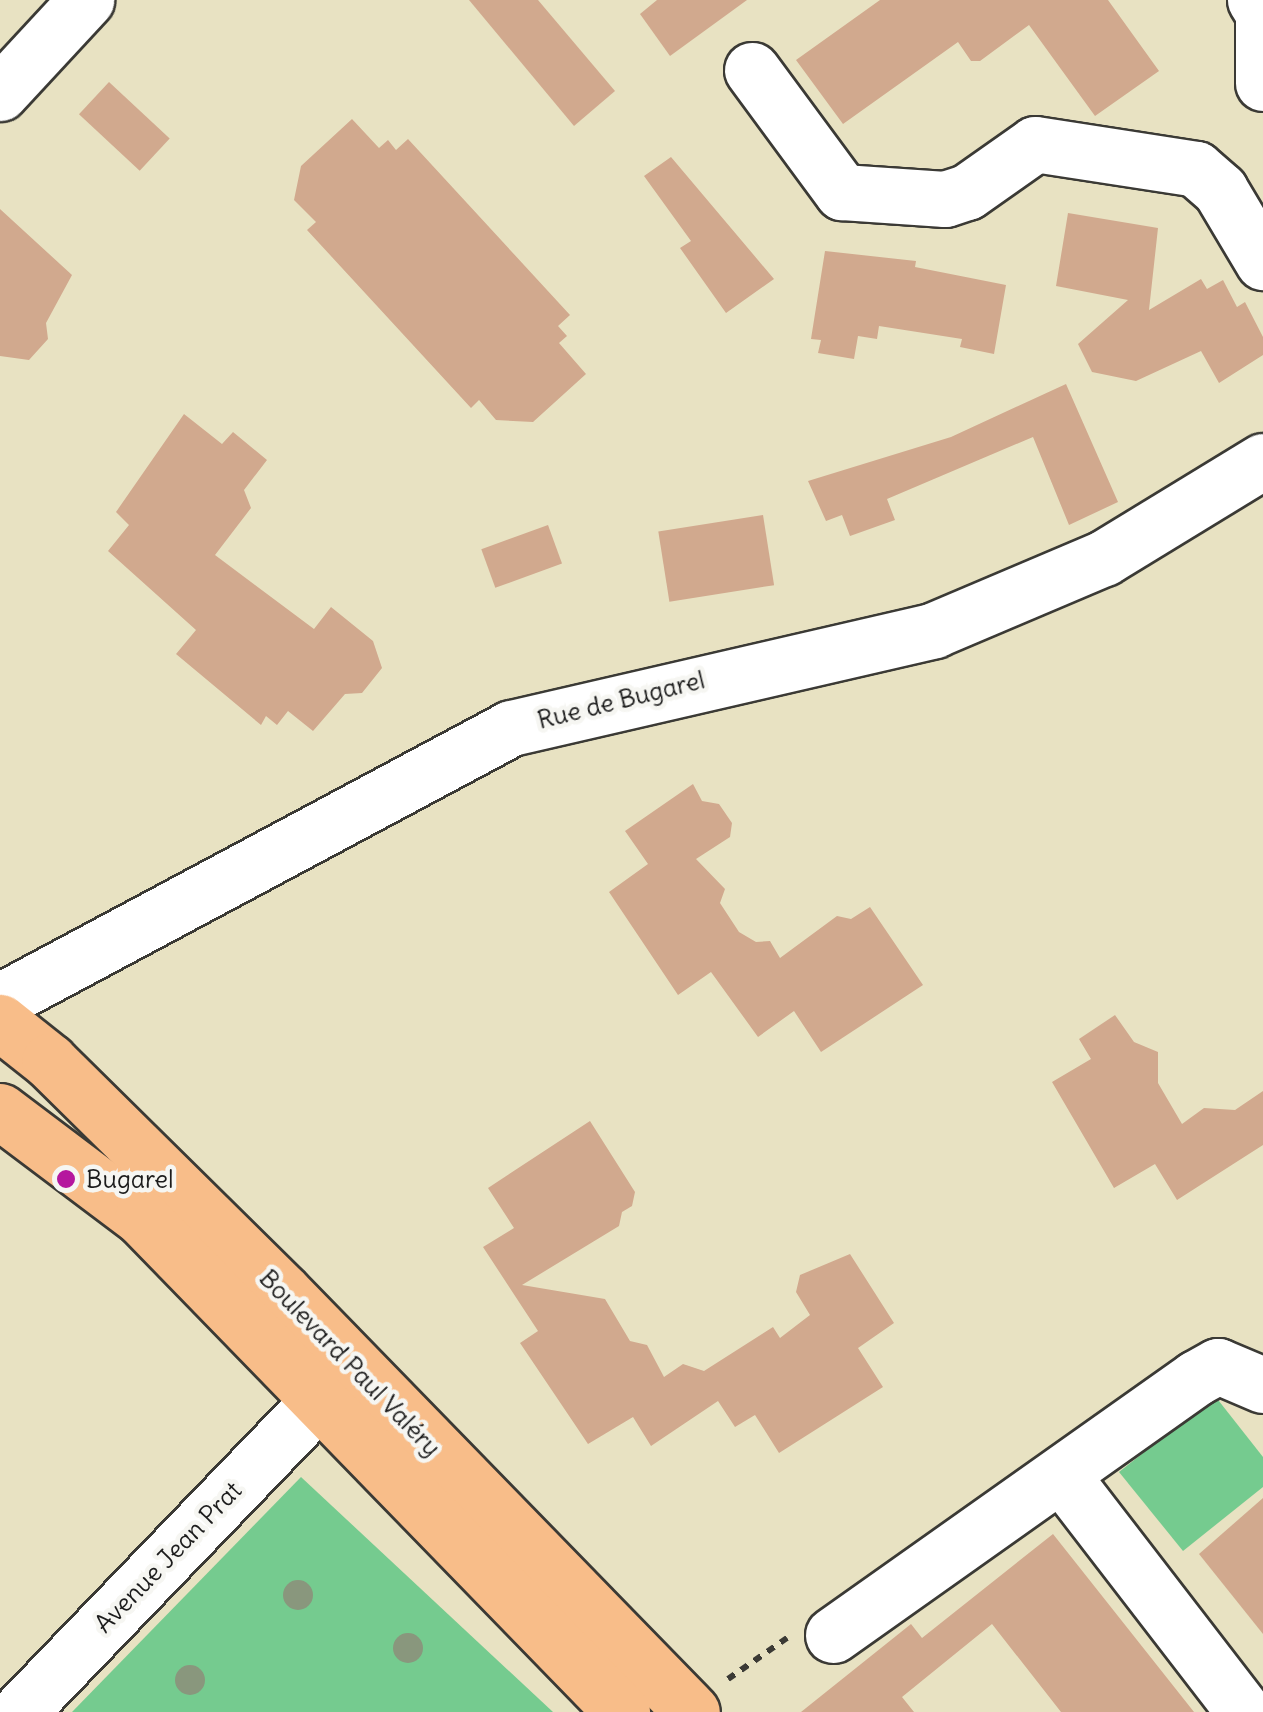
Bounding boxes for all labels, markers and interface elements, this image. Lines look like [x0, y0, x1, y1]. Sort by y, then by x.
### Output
street label: Rue de Bugarel [534, 665, 708, 735]
place label: Bugarel [86, 1164, 174, 1194]
marker: Bugarel [55, 1168, 77, 1190]
street label: Boulevard Paul Valéry [253, 1263, 447, 1463]
street label: Avenue Jean Prat [88, 1475, 248, 1639]

